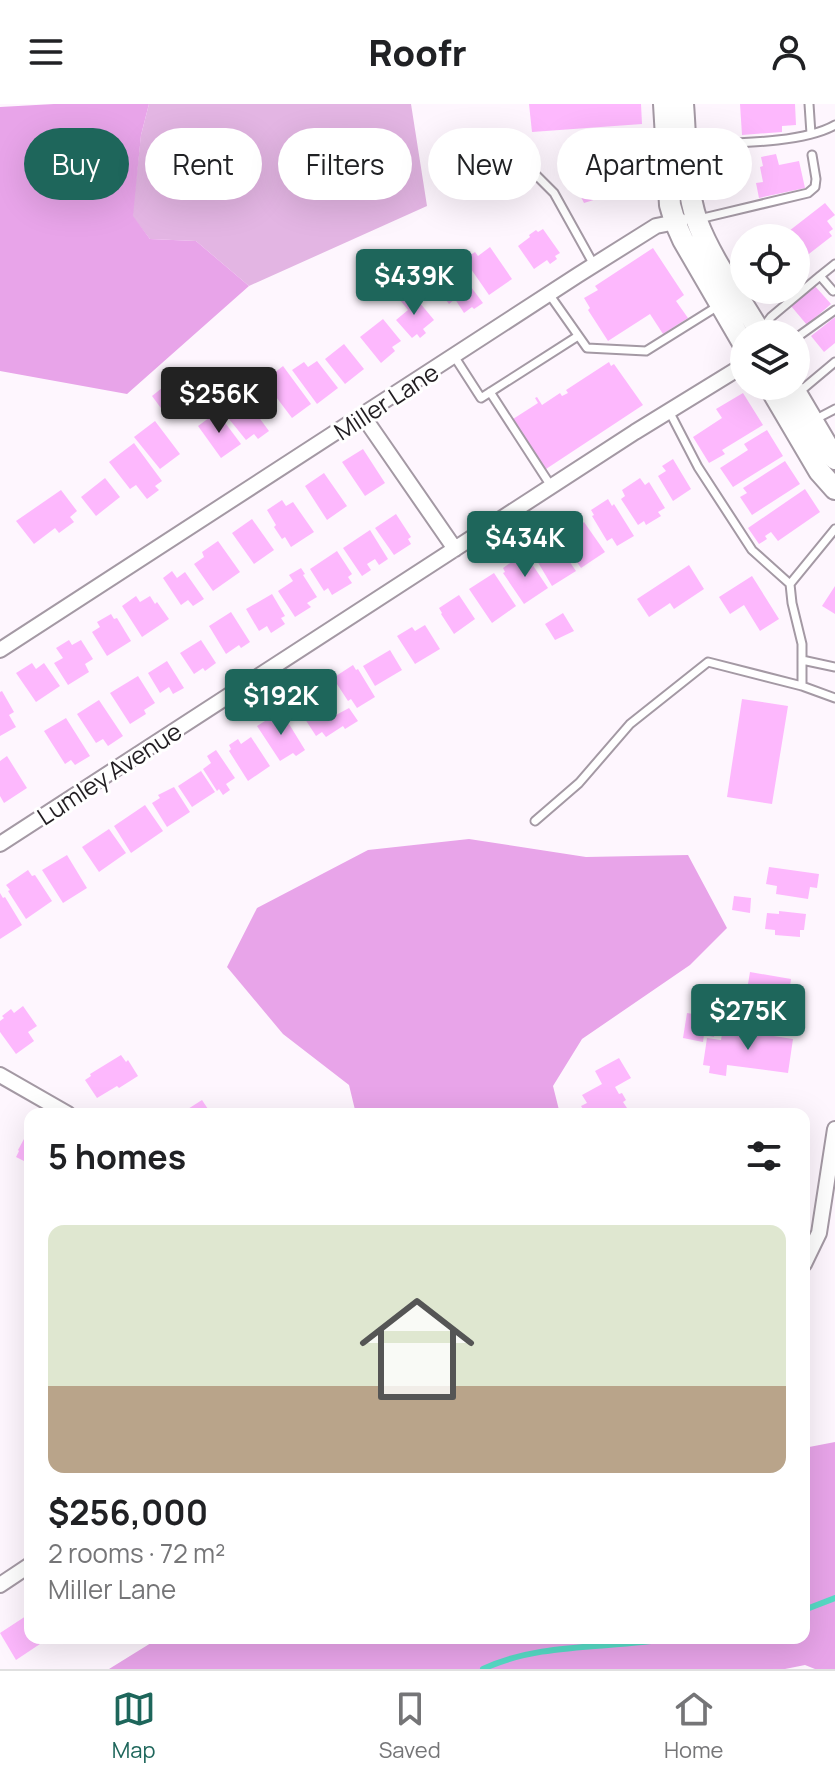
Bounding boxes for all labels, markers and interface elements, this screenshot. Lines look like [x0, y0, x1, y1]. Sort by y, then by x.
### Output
text: Roofr [369, 28, 467, 77]
icon: menu [24, 30, 68, 74]
icon: person [767, 30, 811, 74]
chip: Buy [24, 128, 129, 200]
chip: Rent [145, 128, 262, 200]
chip: Filters [278, 128, 412, 200]
chip: New [428, 128, 541, 200]
chip: Apartment [557, 128, 752, 200]
map controls [730, 224, 810, 400]
button: locate [730, 224, 810, 304]
pin: $439K [358, 249, 470, 317]
text: $439K [374, 257, 454, 293]
button: layers [730, 320, 810, 400]
street label: Miller Lane [327, 355, 445, 447]
pin: $256K [163, 367, 275, 435]
text: $256K [179, 375, 259, 411]
pin: $434K [469, 511, 581, 579]
text: $434K [485, 519, 565, 555]
pin: $192K [225, 669, 337, 737]
text: $192K [243, 677, 319, 713]
street label: Lumley Avenue [30, 714, 188, 832]
pin: $275K [692, 984, 804, 1052]
text: $275K [709, 992, 787, 1028]
text: 5 homes [48, 1133, 186, 1179]
icon: filters [742, 1134, 786, 1178]
icon: home [345, 1277, 489, 1421]
text: $256,000 [48, 1489, 208, 1535]
text: 2 rooms · 72 m² [48, 1535, 225, 1571]
text: Miller Lane [48, 1571, 176, 1607]
tab: Map [112, 1687, 156, 1765]
tab: Saved [379, 1687, 441, 1765]
tab: Home [664, 1687, 723, 1765]

